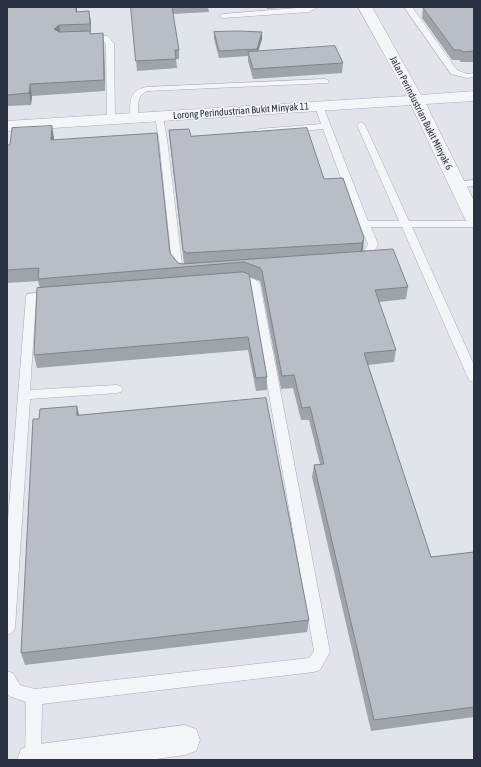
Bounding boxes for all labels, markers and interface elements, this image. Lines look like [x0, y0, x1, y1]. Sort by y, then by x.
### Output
street label: Jalan Perindustrian Bukit Minyak 6 [387, 54, 455, 172]
street label: Lorong Perindustrian Bukit Minyak 11 [173, 100, 309, 122]

